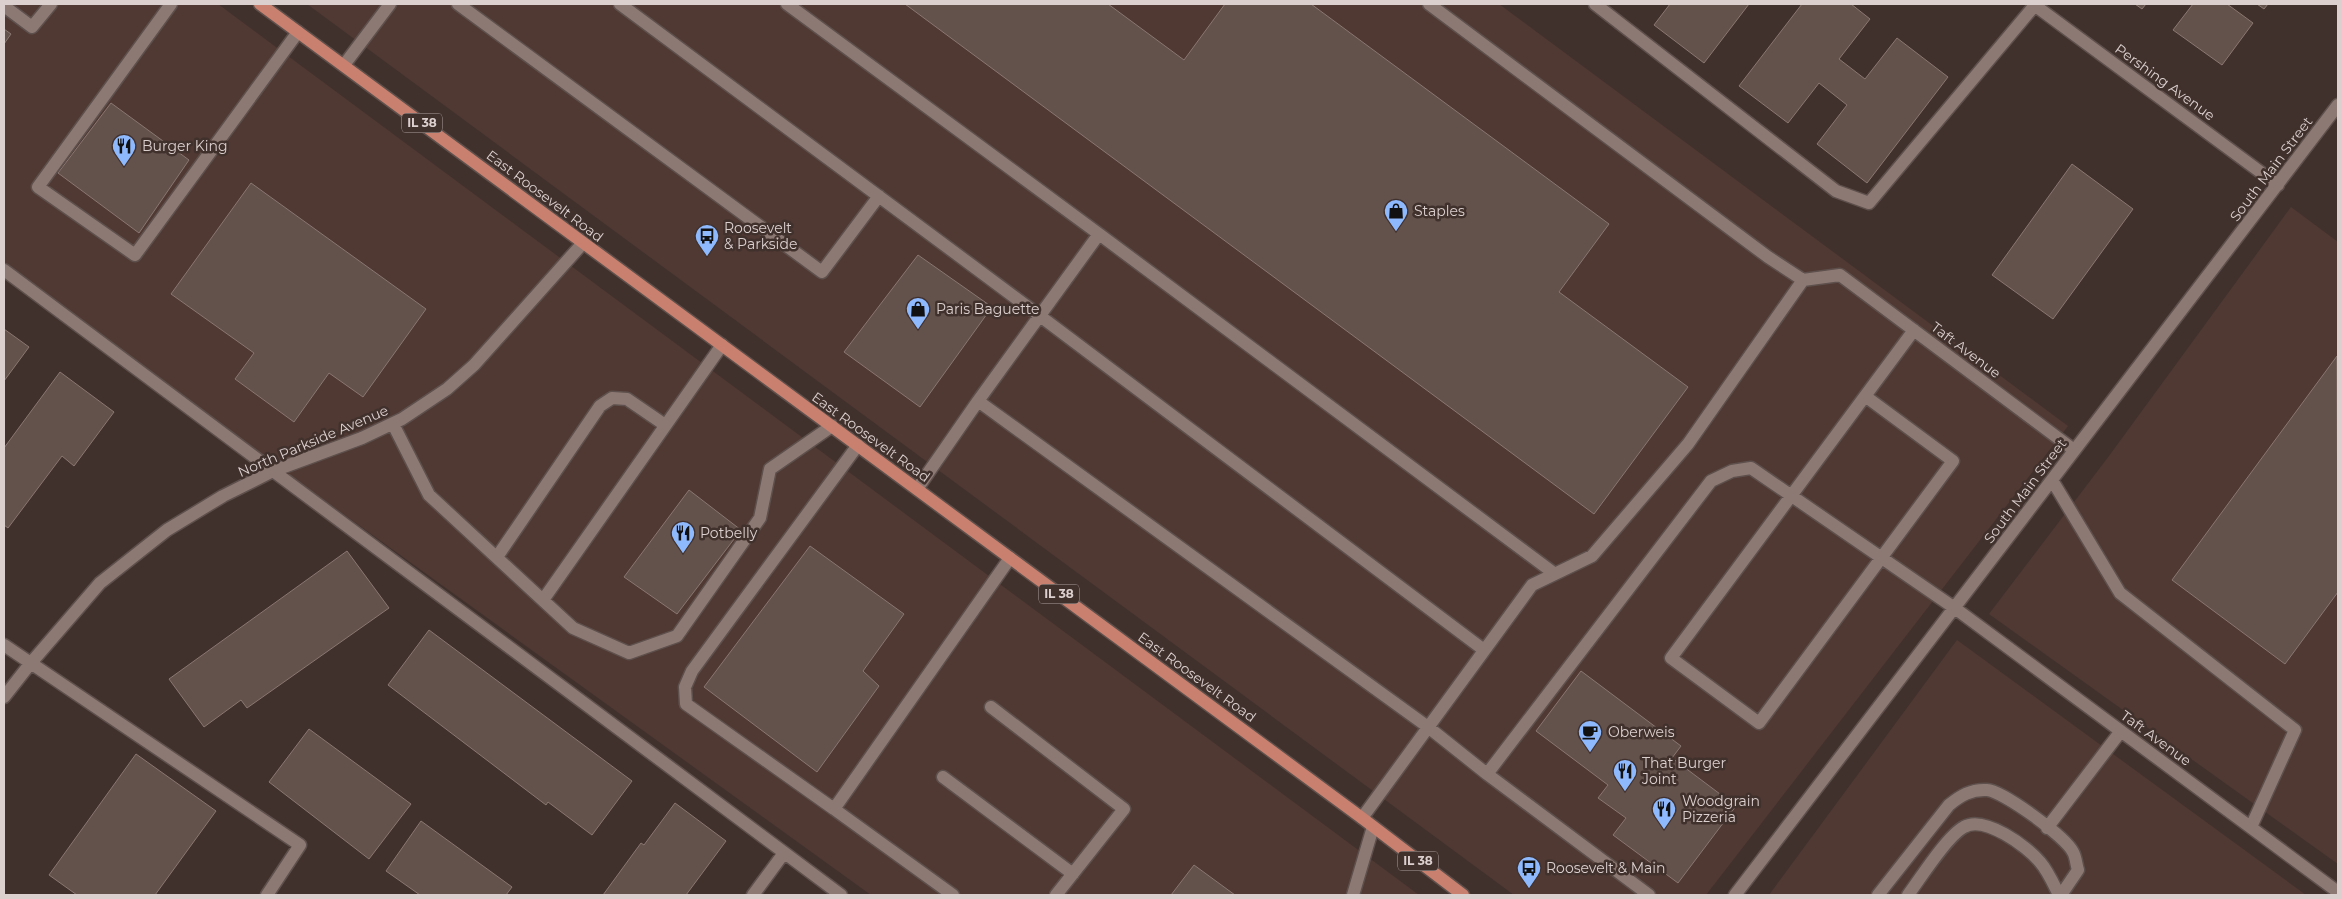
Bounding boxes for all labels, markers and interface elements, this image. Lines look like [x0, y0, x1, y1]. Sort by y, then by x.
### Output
street label: Pershing Avenue [2111, 40, 2219, 124]
street label: South Main Street [2226, 113, 2316, 225]
road number: IL 38 [402, 114, 442, 132]
restaurant icon: Burger King [111, 133, 137, 167]
place label: Burger King [142, 137, 228, 155]
street label: East Roosevelt Road [483, 146, 607, 246]
shop icon: Staples [1383, 198, 1409, 232]
place label: Staples [1414, 202, 1465, 220]
place label: Roosevelt & Parkside [724, 219, 797, 253]
bus stop icon: Roosevelt & Parkside [694, 223, 720, 257]
shop icon: Paris Baguette [905, 296, 931, 330]
place label: Paris Baguette [936, 300, 1040, 318]
street label: Taft Avenue [1928, 318, 2004, 382]
street label: East Roosevelt Road [808, 388, 934, 486]
street label: North Parkside Avenue [235, 401, 391, 481]
street label: South Main Street [1980, 435, 2070, 547]
restaurant icon: Potbelly [670, 520, 696, 554]
place label: Potbelly [700, 524, 758, 542]
road number: IL 38 [1039, 584, 1079, 604]
street label: East Roosevelt Road [1134, 628, 1260, 726]
street label: Taft Avenue [2117, 706, 2195, 770]
cafe icon: Oberweis [1577, 719, 1603, 753]
place label: Oberweis [1608, 723, 1675, 741]
place label: That Burger Joint [1641, 754, 1727, 788]
restaurant icon: That Burger Joint [1612, 758, 1638, 792]
place label: Woodgrain Pizzeria [1682, 792, 1760, 826]
restaurant icon: Woodgrain Pizzeria [1651, 796, 1677, 830]
road number: IL 38 [1398, 851, 1438, 870]
bus stop icon: Roosevelt & Main [1516, 855, 1542, 889]
place label: Roosevelt & Main [1546, 859, 1666, 877]

